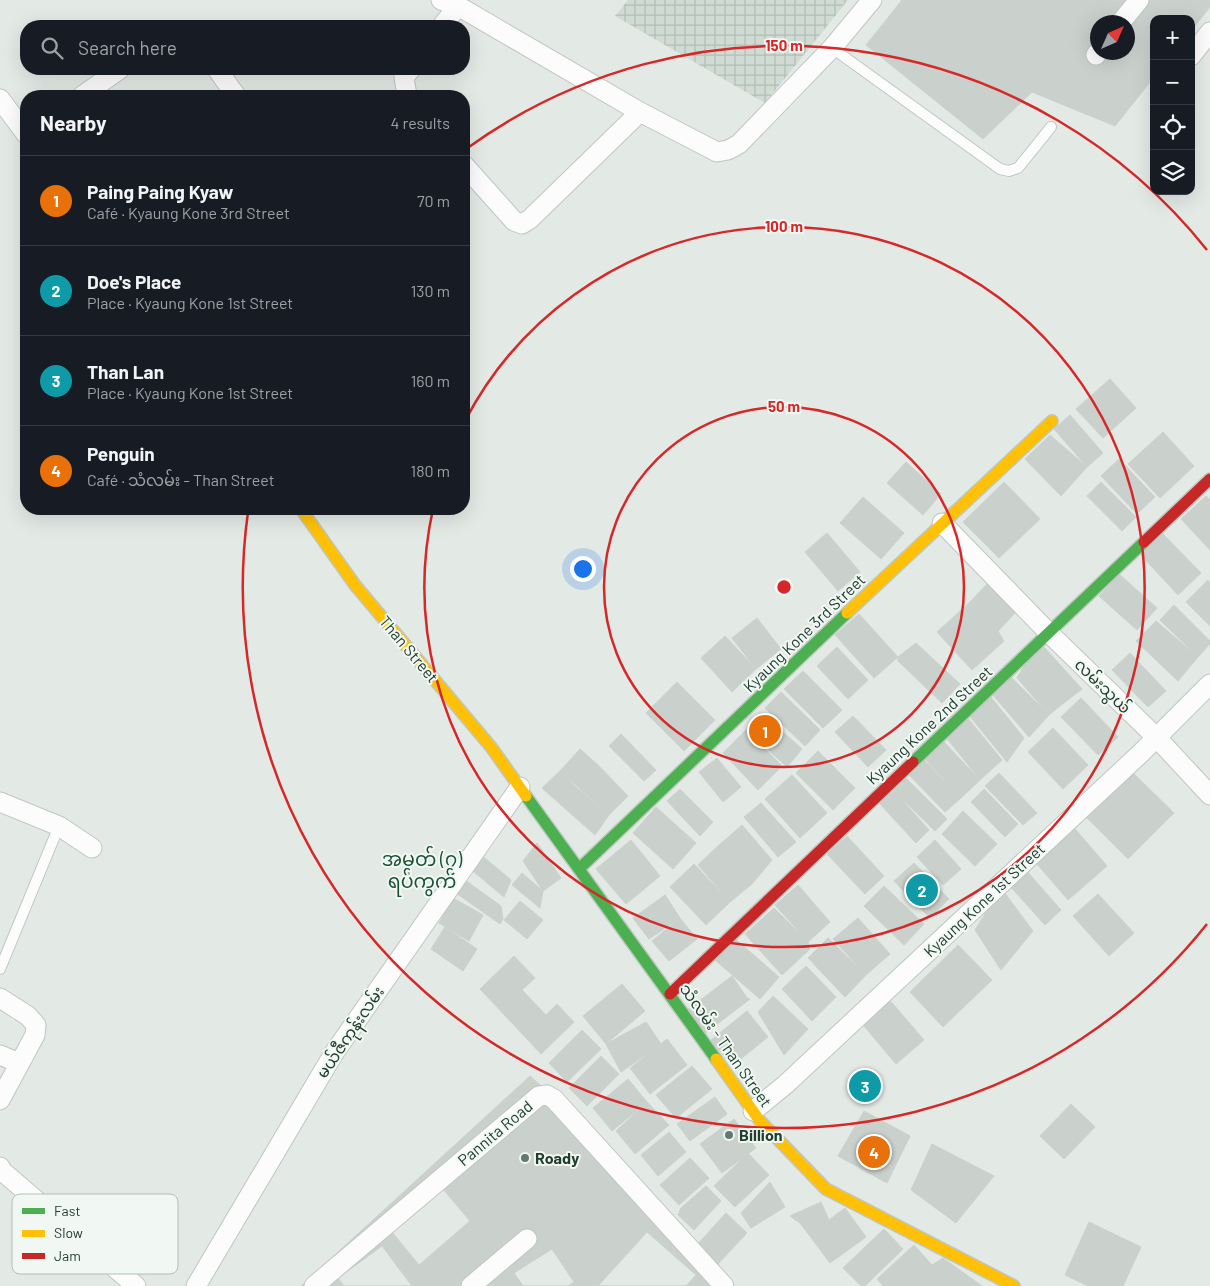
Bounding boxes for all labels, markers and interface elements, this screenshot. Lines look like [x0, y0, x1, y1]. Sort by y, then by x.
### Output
north arrow [1090, 15, 1135, 60]
map controls [1150, 15, 1195, 195]
button: + [1150, 15, 1195, 60]
search box [20, 20, 470, 75]
icon: search [38, 34, 66, 62]
text: Search here [78, 36, 177, 59]
text: 150 m [765, 36, 803, 54]
button: − [1150, 60, 1195, 105]
button: locate [1150, 105, 1195, 150]
text: Nearby [40, 110, 106, 135]
text: 4 results [390, 113, 450, 132]
button: layers [1150, 150, 1195, 195]
text: Paing Paing Kyaw [87, 180, 233, 203]
text: 1 [53, 191, 59, 210]
text: 70 m [417, 191, 450, 210]
text: Café · Kyaung Kone 3rd Street [87, 203, 290, 222]
text: 100 m [765, 217, 803, 235]
text: Doe's Place [87, 270, 181, 293]
text: 2 [52, 281, 60, 300]
text: 130 m [411, 281, 450, 300]
text: Place · Kyaung Kone 1st Street [87, 293, 293, 312]
text: Than Lan [87, 360, 164, 383]
text: 3 [52, 371, 60, 390]
text: 160 m [411, 371, 450, 390]
text: Place · Kyaung Kone 1st Street [87, 383, 293, 402]
text: 50 m [768, 397, 800, 415]
text: Penguin [87, 442, 155, 465]
text: 4 [51, 461, 61, 480]
text: 180 m [411, 461, 450, 480]
text: Café · သံလမ်း - Than Street [87, 470, 274, 489]
your location [570, 556, 596, 582]
street label: Kyaung Kone 3rd Street [739, 570, 868, 696]
centre of rings [775, 578, 793, 596]
street label: Than Street [376, 611, 443, 686]
street label: လမ်းသွယ် [1068, 654, 1136, 721]
street label: Kyaung Kone 2nd Street [862, 661, 995, 788]
pin: 1 [749, 712, 781, 750]
street label: Kyaung Kone 1st Street [919, 839, 1048, 961]
district label: အမှတ် (၇) ရပ်ကွက် [382, 845, 463, 897]
pin: 2 [906, 871, 938, 909]
street label: သံလမ်း - Than Street [677, 979, 777, 1110]
street label: မယ်ဇီကုန်းလမ်း [311, 982, 392, 1085]
pin: 3 [849, 1067, 881, 1105]
street label: Pannita Road [454, 1096, 536, 1169]
place label: Billion [739, 1125, 783, 1144]
marker: Billion [723, 1129, 735, 1141]
pin: 4 [858, 1133, 890, 1171]
place label: Roady [535, 1148, 579, 1167]
marker: Roady [519, 1152, 531, 1164]
legend [12, 1194, 178, 1274]
text: Fast [54, 1202, 80, 1219]
text: Slow [54, 1224, 83, 1241]
text: Jam [54, 1247, 81, 1264]

